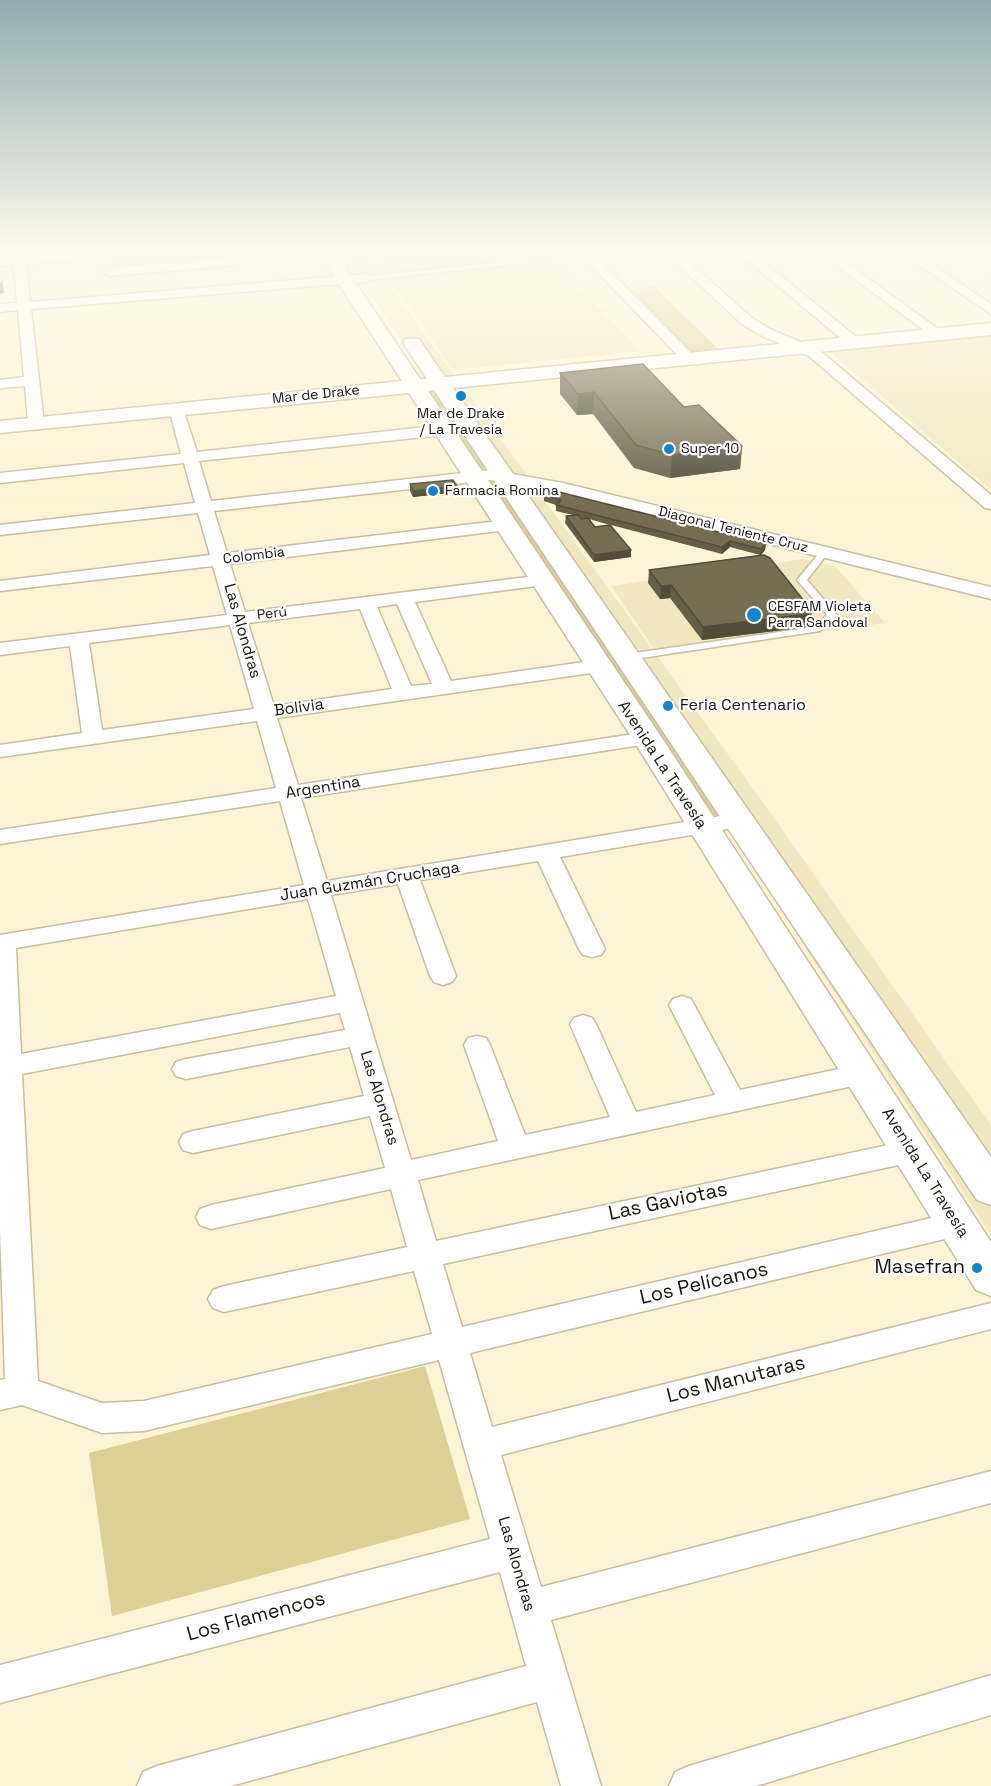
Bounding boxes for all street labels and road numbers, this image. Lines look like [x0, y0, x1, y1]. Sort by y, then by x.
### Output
street label: Mar de Drake [271, 382, 361, 408]
street label: Diagonal Teniente Cruz [656, 503, 810, 557]
street label: Colombia [222, 544, 286, 568]
street label: Las Alondras [219, 581, 265, 681]
street label: Perú [256, 604, 288, 624]
street label: Bolivia [273, 695, 325, 721]
street label: Avenida La Travesía [613, 697, 711, 833]
street label: Argentina [284, 773, 362, 803]
street label: Juan Guzmán Cruchaga [279, 858, 461, 906]
street label: Las Alondras [356, 1048, 402, 1148]
street label: Avenida La Travesía [877, 1105, 973, 1241]
street label: Las Gaviotas [606, 1178, 730, 1226]
street label: Los Pelícanos [638, 1258, 770, 1310]
street label: Los Manutaras [664, 1351, 808, 1409]
street label: Las Alondras [493, 1514, 539, 1614]
street label: Los Flamencos [184, 1587, 328, 1647]

